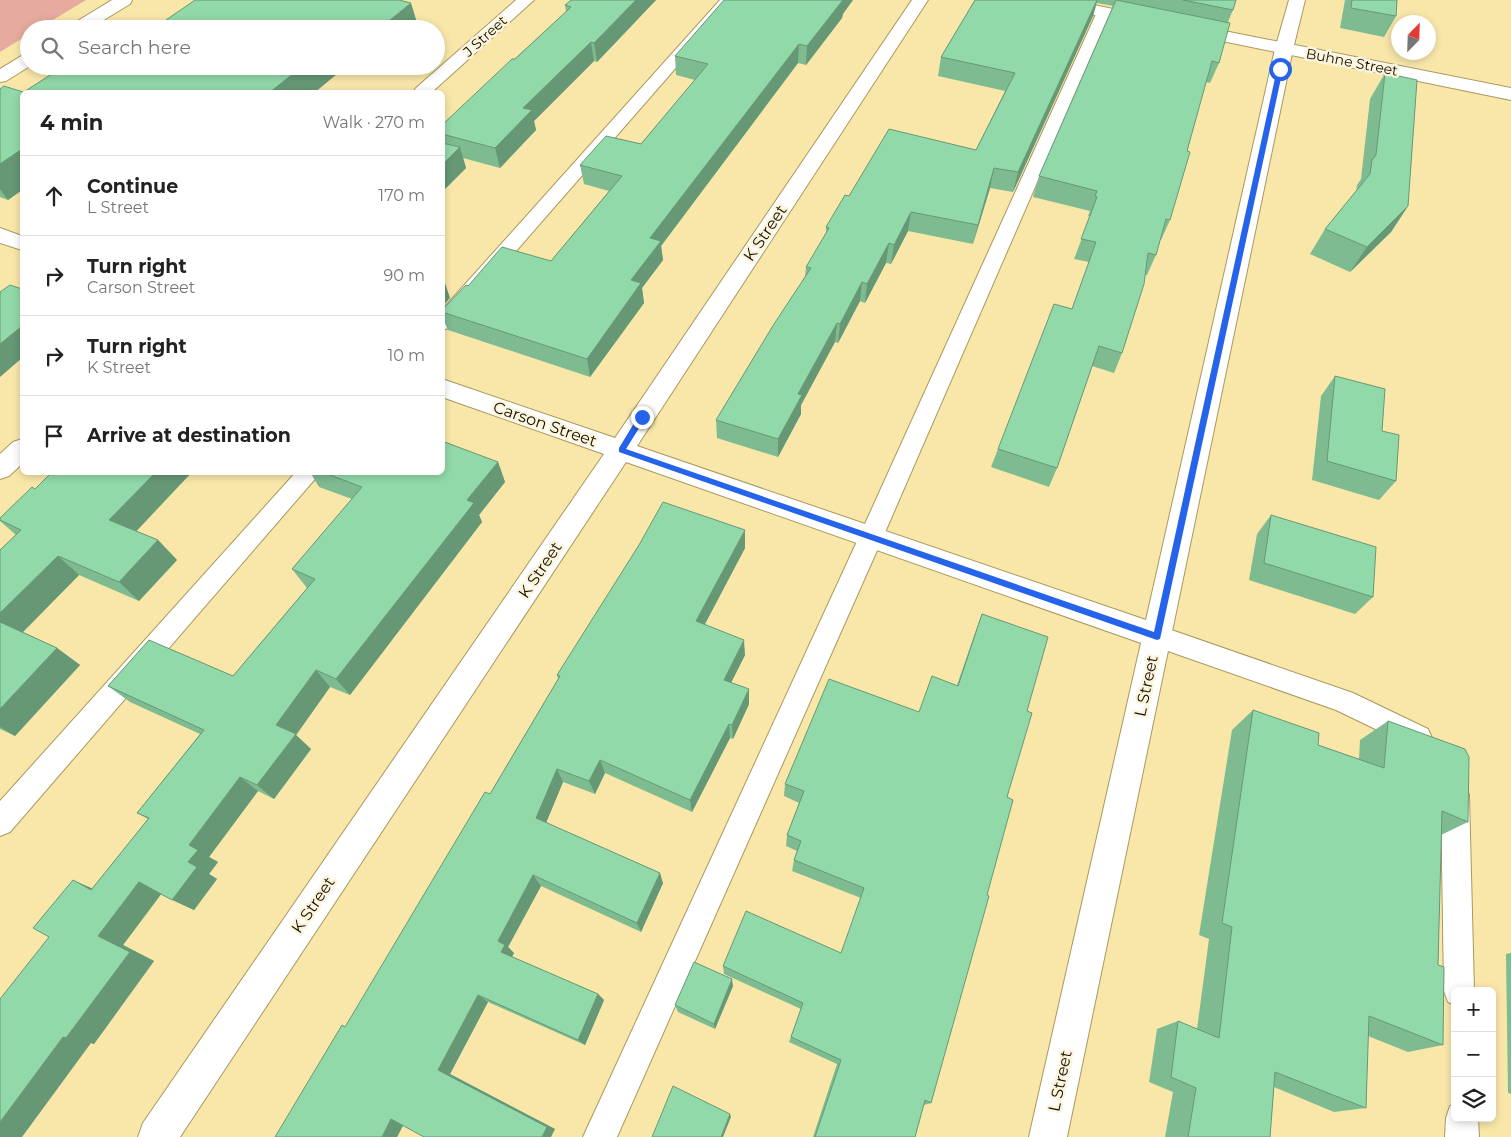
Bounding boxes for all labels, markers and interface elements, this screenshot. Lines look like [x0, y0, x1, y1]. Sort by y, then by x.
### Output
street label: J Street [459, 11, 511, 61]
north arrow [1391, 15, 1436, 60]
search box [20, 20, 445, 75]
icon: search [38, 34, 66, 62]
text: Search here [78, 36, 191, 59]
street label: Buhne Street [1304, 44, 1400, 80]
route start [1269, 58, 1292, 81]
text: 4 min [40, 110, 103, 135]
text: Walk · 270 m [322, 113, 425, 132]
text: Continue [87, 175, 178, 198]
icon: ahead [40, 182, 68, 210]
text: 170 m [378, 186, 425, 205]
text: L Street [87, 198, 149, 217]
street label: K Street [739, 201, 791, 265]
text: Turn right [87, 255, 187, 278]
icon: right [40, 262, 68, 290]
text: 90 m [383, 266, 425, 285]
text: Carson Street [87, 278, 195, 297]
text: Turn right [87, 335, 187, 358]
icon: right [40, 342, 68, 370]
text: 10 m [387, 346, 425, 365]
text: K Street [87, 358, 151, 377]
street label: Carson Street [491, 397, 600, 451]
route end [631, 406, 654, 429]
icon: arrive [40, 422, 68, 450]
text: Arrive at destination [87, 424, 291, 447]
street label: K Street [514, 538, 566, 602]
street label: L Street [1130, 653, 1162, 718]
street label: K Street [287, 873, 339, 937]
map controls [1451, 987, 1496, 1122]
button: + [1451, 987, 1496, 1032]
button: − [1451, 1032, 1496, 1077]
street label: L Street [1044, 1048, 1076, 1113]
button: layers [1451, 1077, 1496, 1122]

